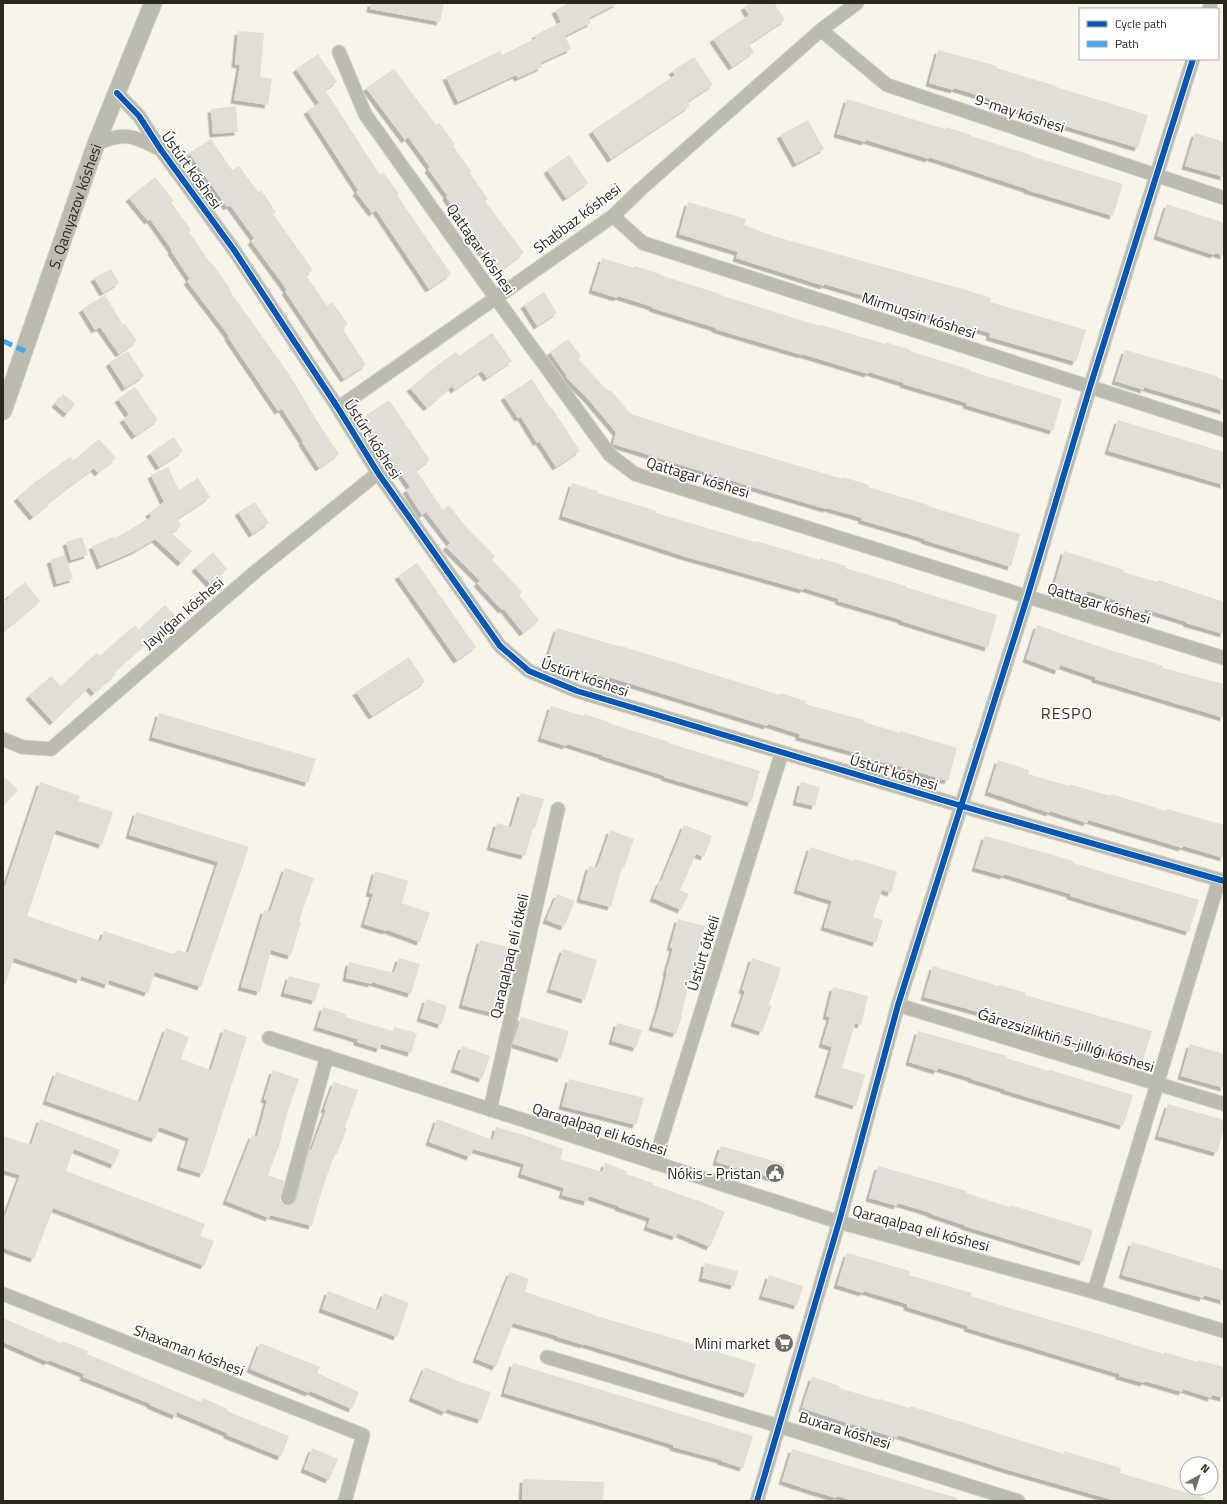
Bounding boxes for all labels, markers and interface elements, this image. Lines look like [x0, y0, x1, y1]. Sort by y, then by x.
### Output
legend [1079, 8, 1219, 60]
text: Cycle path [1115, 14, 1167, 33]
text: Path [1115, 34, 1139, 53]
street label: 9-may kóshesi [972, 88, 1068, 138]
street label: Ústúrt kóshesi [156, 126, 228, 214]
street label: S. Qanıyazov kóshesi [42, 140, 107, 272]
street label: Shabbaz kóshesi [528, 177, 626, 259]
street label: Qattagar kóshesi [441, 199, 521, 299]
street label: Mirmuqsin kóshesi [859, 286, 979, 344]
street label: Ústúrt kóshesi [338, 394, 408, 484]
street label: Qattagar kóshesi [643, 450, 753, 504]
street label: Jayılǵan kóshesi [137, 571, 229, 655]
street label: Qattagar kóshesi [1044, 576, 1154, 630]
street label: Ústúrt kóshesi [538, 651, 632, 703]
district label: RESPO [1041, 701, 1093, 725]
street label: Ústúrt kóshesi [847, 748, 941, 796]
street label: Qaraqalpaq eli ótkeli [483, 891, 535, 1021]
street label: Ústúrt ótkeli [681, 912, 725, 994]
street label: Ǵárezsizliktiń 5-jıllıǵı kóshesi [975, 1002, 1157, 1078]
street label: Qaraqalpaq eli kóshesi [529, 1096, 671, 1162]
place label: Nókis - Pristan [667, 1162, 761, 1185]
public building icon: Nókis - Pristan [764, 1162, 786, 1184]
street label: Qaraqalpaq eli kóshesi [850, 1199, 992, 1257]
street label: Shaxaman kóshesi [130, 1318, 248, 1382]
place label: Mini market [694, 1332, 771, 1355]
supermarket icon: Mini market [773, 1332, 795, 1354]
street label: Buxara kóshesi [796, 1405, 894, 1455]
north arrow [1179, 1456, 1219, 1496]
text: N [1197, 1460, 1213, 1477]

